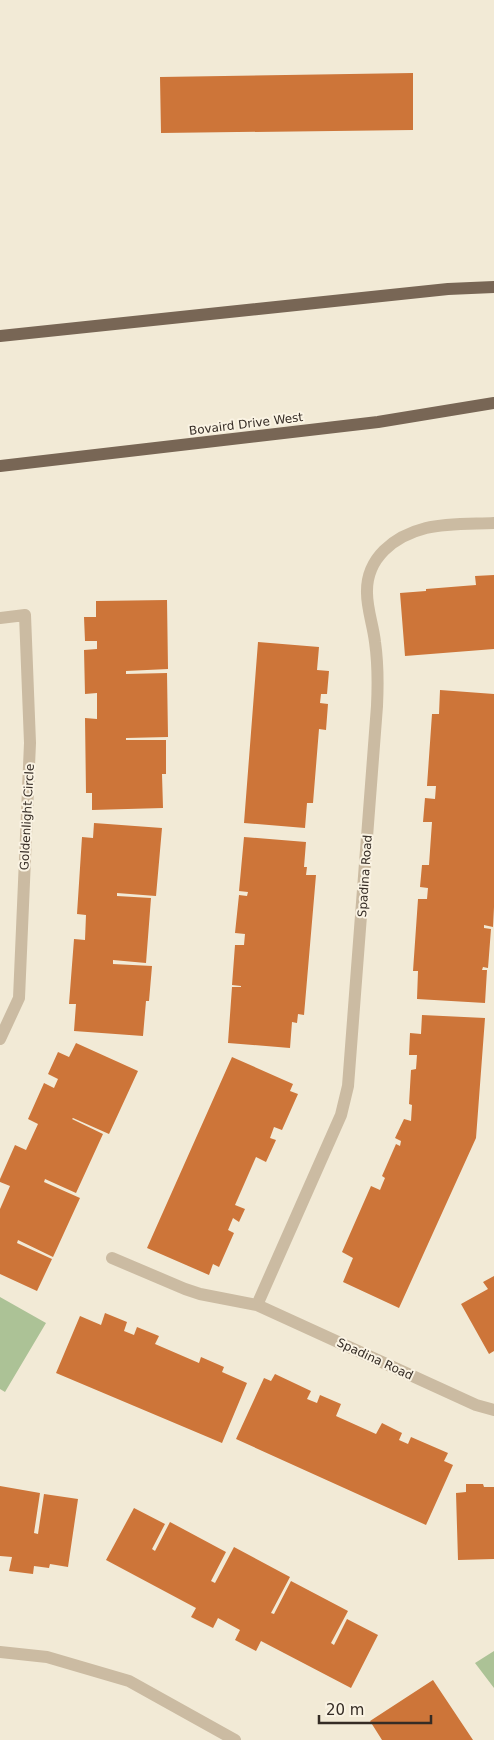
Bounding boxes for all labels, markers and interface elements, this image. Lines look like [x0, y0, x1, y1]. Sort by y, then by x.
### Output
street label: Bovaird Drive West [188, 410, 304, 438]
street label: Goldenlight Circle [17, 763, 37, 871]
street label: Spadina Road [355, 834, 375, 918]
street label: Spadina Road [335, 1335, 415, 1383]
scale bar [319, 1692, 432, 1724]
text: 20 m [326, 1701, 364, 1719]

